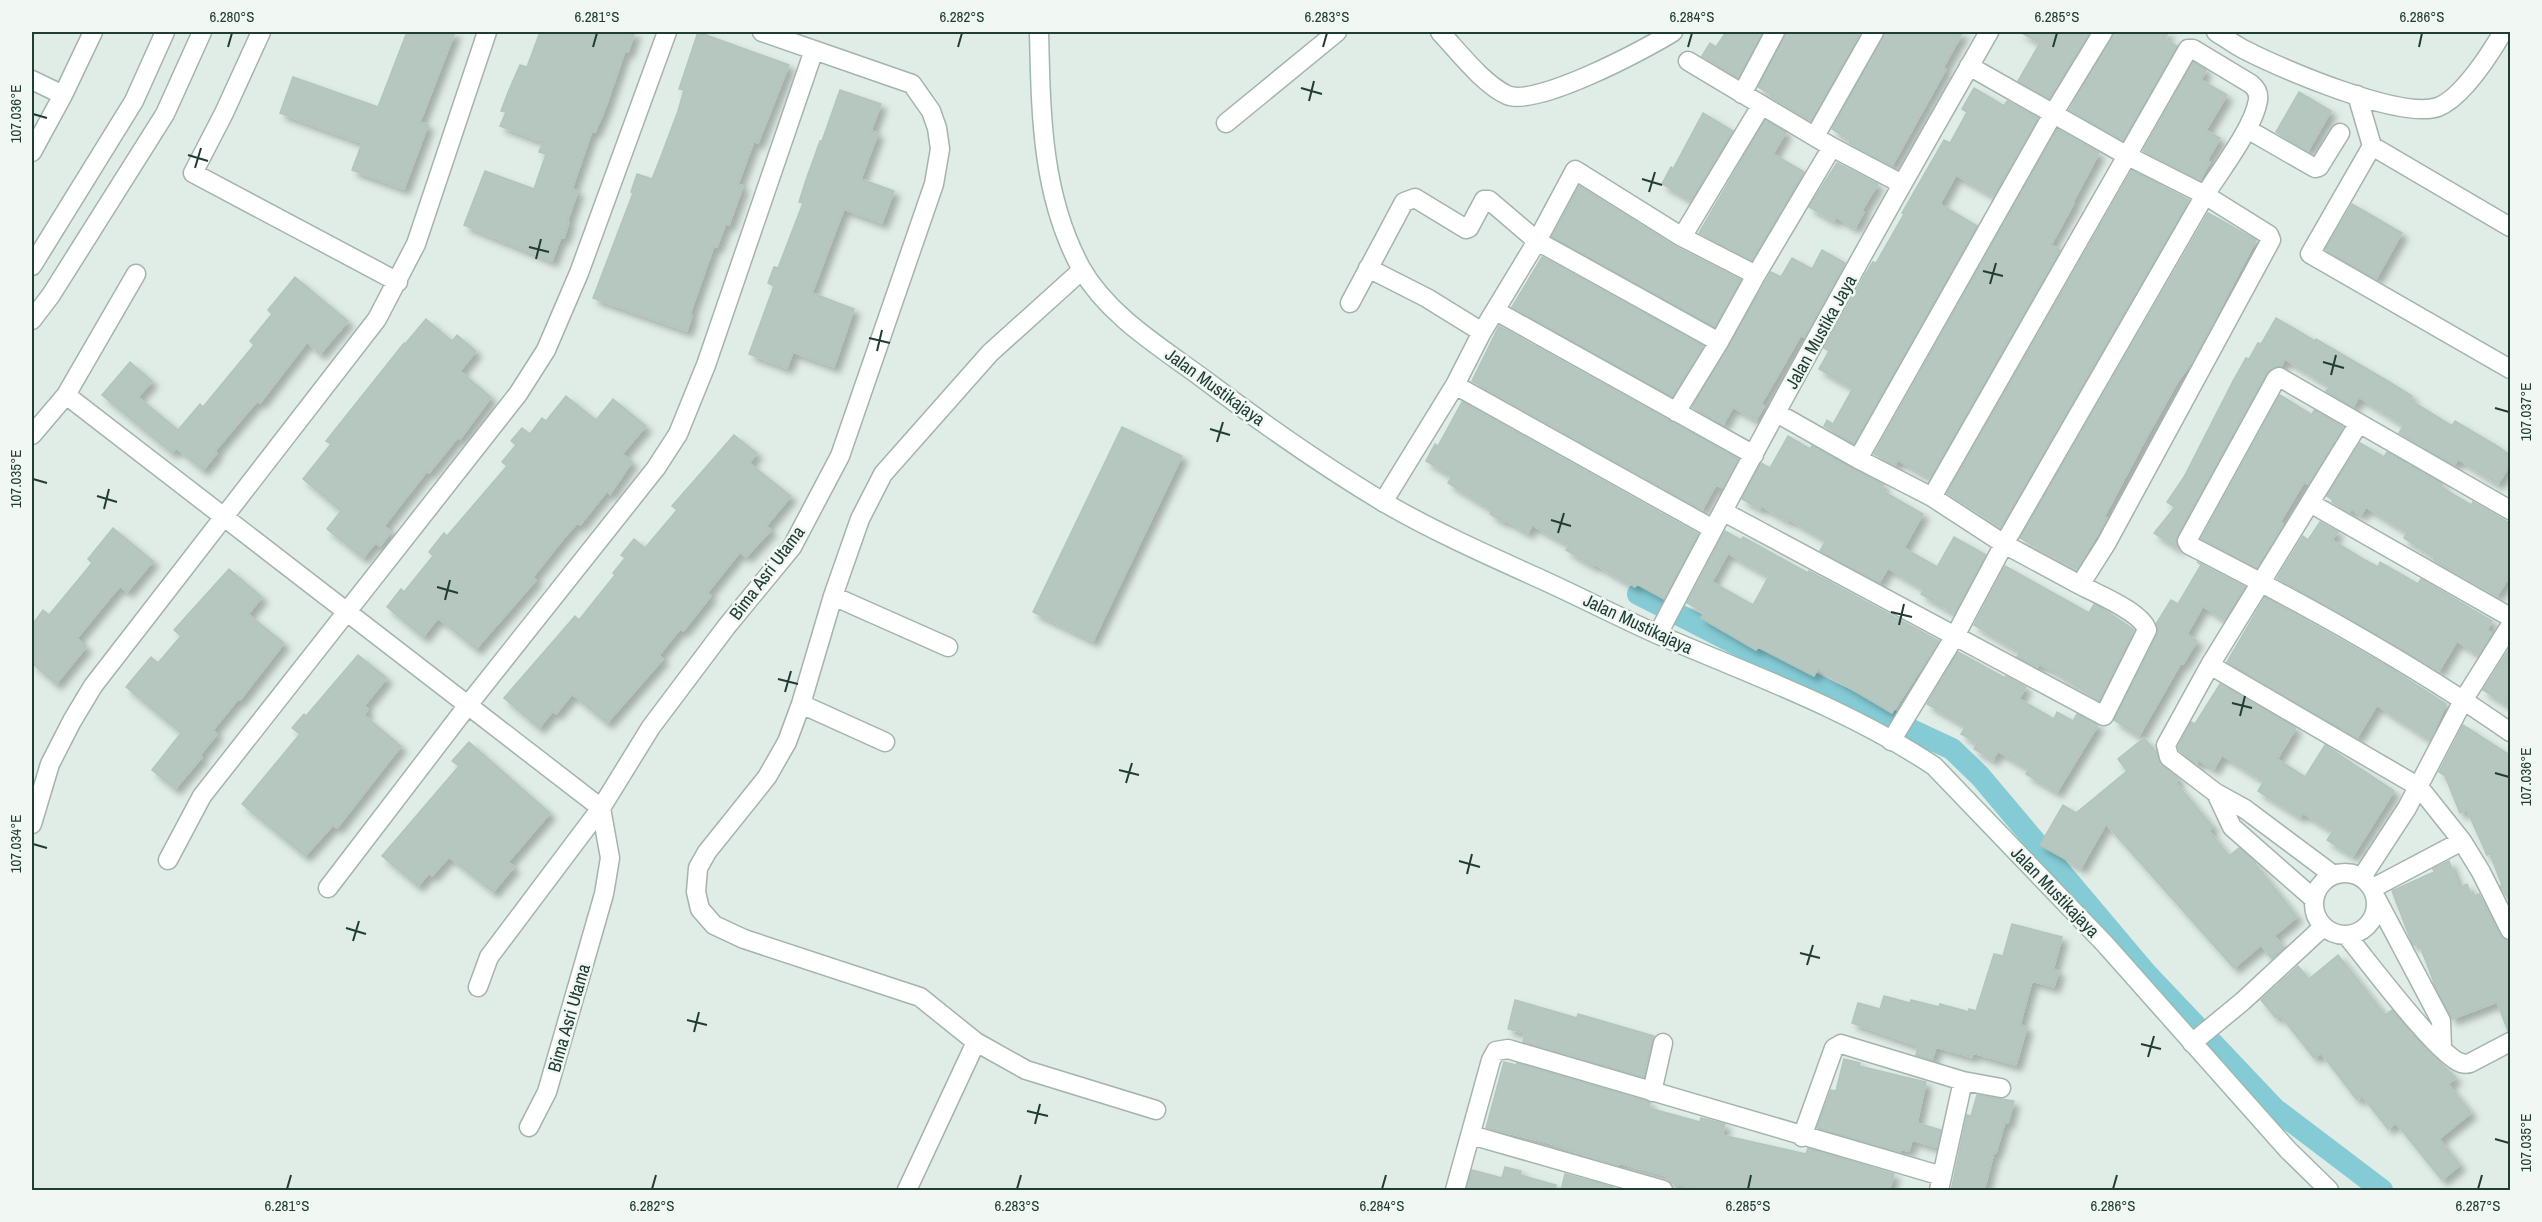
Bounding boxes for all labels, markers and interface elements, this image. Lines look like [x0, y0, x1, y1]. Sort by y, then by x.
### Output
text: 6.280°S [210, 6, 255, 27]
text: 6.281°S [575, 6, 620, 27]
text: 6.282°S [940, 6, 985, 27]
text: 6.283°S [1305, 6, 1350, 27]
text: 6.284°S [1670, 6, 1715, 27]
text: 6.285°S [2035, 6, 2080, 27]
text: 6.286°S [2400, 6, 2445, 27]
text: 107.036°E [5, 85, 26, 143]
street label: Jalan Mustika Jaya [1779, 270, 1862, 393]
street label: Jalan Mustikajaya [1160, 342, 1270, 431]
text: 107.037°E [2515, 383, 2536, 441]
text: 107.035°E [5, 450, 26, 508]
street label: Bima Asri Utama [723, 521, 810, 625]
street label: Jalan Mustikajaya [1579, 587, 1697, 660]
text: 107.036°E [2515, 748, 2536, 806]
text: 107.034°E [5, 815, 26, 873]
street label: Jalan Mustikajaya [2005, 840, 2105, 943]
street label: Bima Asri Utama [541, 961, 596, 1075]
text: 107.035°E [2515, 1114, 2536, 1172]
text: 6.281°S [265, 1195, 310, 1216]
text: 6.282°S [630, 1195, 675, 1216]
text: 6.283°S [995, 1195, 1040, 1216]
text: 6.284°S [1360, 1195, 1405, 1216]
text: 6.285°S [1726, 1195, 1771, 1216]
text: 6.286°S [2091, 1195, 2136, 1216]
text: 6.287°S [2456, 1195, 2501, 1216]

